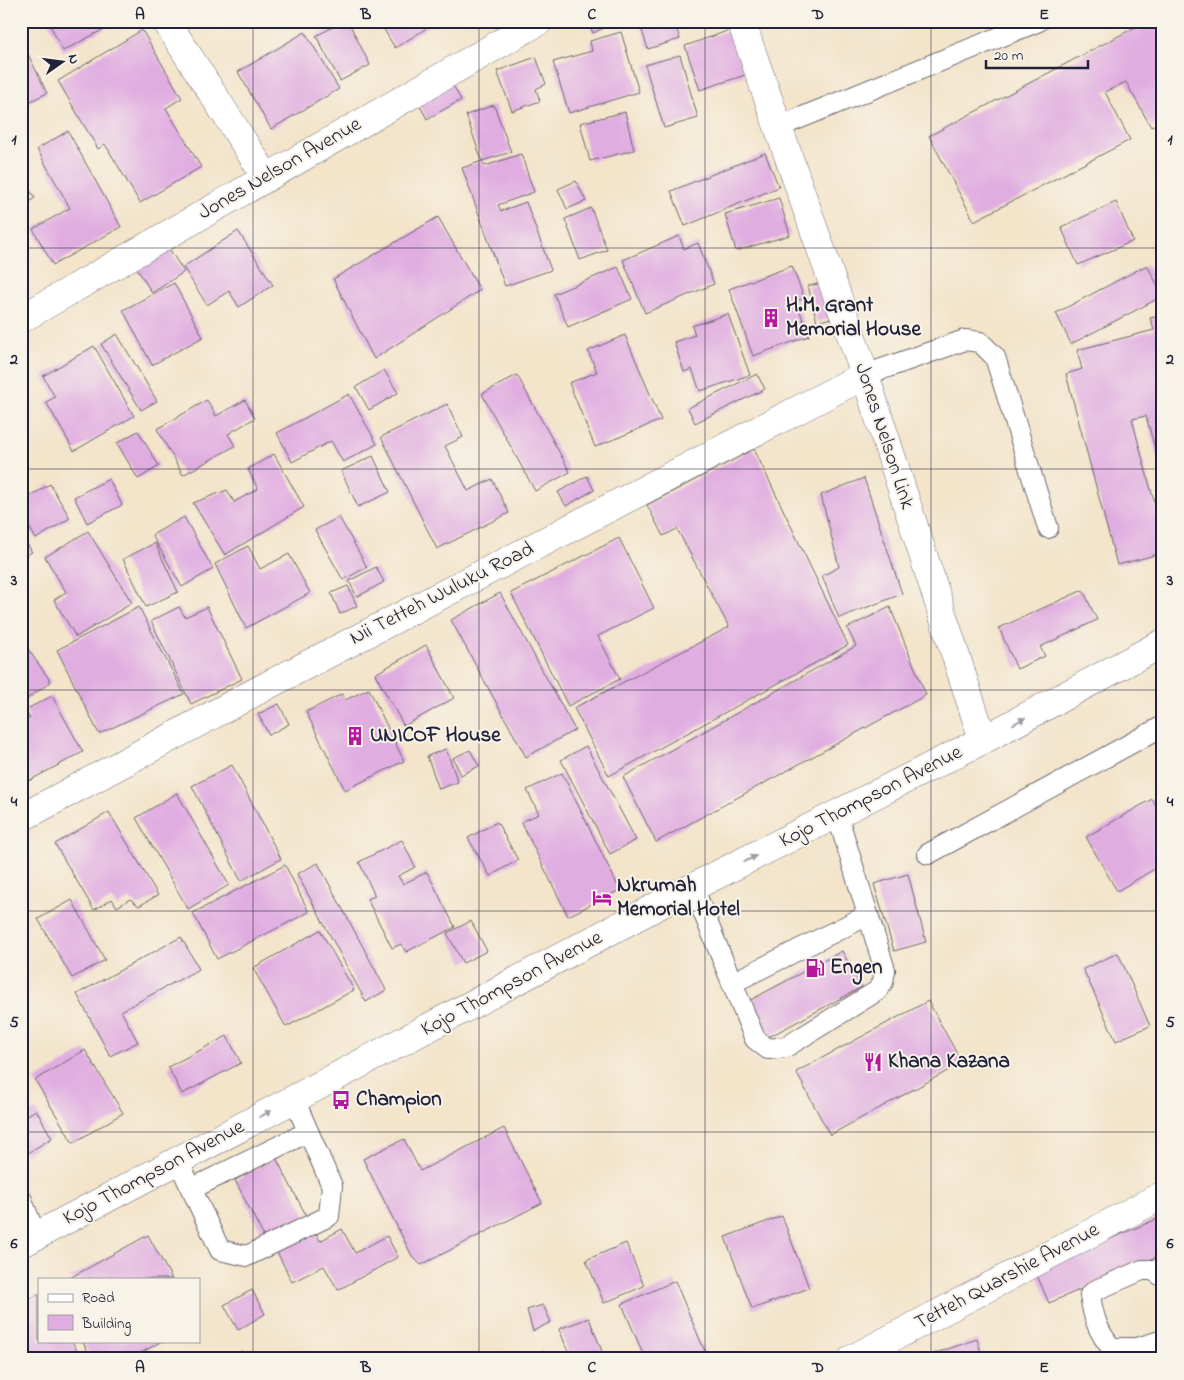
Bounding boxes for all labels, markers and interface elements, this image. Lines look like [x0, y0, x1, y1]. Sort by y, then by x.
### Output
text: A [135, 3, 145, 27]
text: B [360, 3, 372, 27]
text: C [588, 3, 597, 27]
text: D [811, 3, 824, 27]
text: E [1039, 3, 1049, 27]
north arrow [38, 38, 88, 88]
scale bar [986, 38, 1089, 70]
text: 20 m [994, 45, 1024, 67]
text: N [62, 52, 84, 66]
street label: Jones Nelson Avenue [193, 110, 368, 228]
text: 1 [11, 128, 17, 152]
text: 1 [1167, 128, 1173, 152]
place label: H.M. Grant Memorial House [786, 291, 922, 345]
building icon: H.M. Grant Memorial House [760, 307, 782, 329]
text: 2 [9, 348, 18, 372]
text: 2 [1165, 348, 1174, 372]
street label: Jones Nelson Link [846, 359, 922, 514]
street label: Nii Tetteh Wuluku Road [345, 534, 539, 653]
text: 3 [10, 569, 18, 593]
text: 3 [1166, 569, 1174, 593]
one-way arrow [1011, 717, 1026, 725]
place label: UNICOF House [370, 721, 501, 751]
building icon: UNICOF House [344, 725, 366, 747]
street label: Kojo Thompson Avenue [774, 738, 968, 856]
text: 4 [10, 790, 18, 814]
text: 4 [1166, 790, 1174, 814]
one-way arrow [742, 855, 757, 863]
place label: Nkrumah Memorial Hotel [617, 871, 740, 925]
hotel icon: Nkrumah Memorial Hotel [591, 887, 613, 909]
street label: Kojo Thompson Avenue [416, 923, 609, 1045]
place label: Engen [830, 953, 882, 985]
fuel station icon: Engen [804, 957, 826, 979]
text: 5 [9, 1011, 19, 1035]
text: 5 [1165, 1011, 1175, 1035]
place label: Khana Kazana [888, 1047, 1010, 1077]
restaurant icon: Khana Kazana [862, 1051, 884, 1073]
place label: Champion [356, 1085, 442, 1115]
bus stop icon: Champion [330, 1089, 352, 1111]
one-way arrow [258, 1110, 273, 1118]
street label: Kojo Thompson Avenue [58, 1112, 251, 1234]
street label: Tetteh Quarshie Avenue [909, 1215, 1105, 1338]
text: 6 [9, 1232, 18, 1256]
text: 6 [1165, 1232, 1174, 1256]
legend [38, 1278, 200, 1342]
text: Road [82, 1287, 115, 1309]
text: Building [81, 1313, 131, 1336]
text: A [135, 1356, 145, 1380]
text: B [360, 1356, 372, 1380]
text: C [588, 1356, 597, 1380]
text: D [811, 1356, 824, 1380]
text: E [1039, 1356, 1049, 1380]

